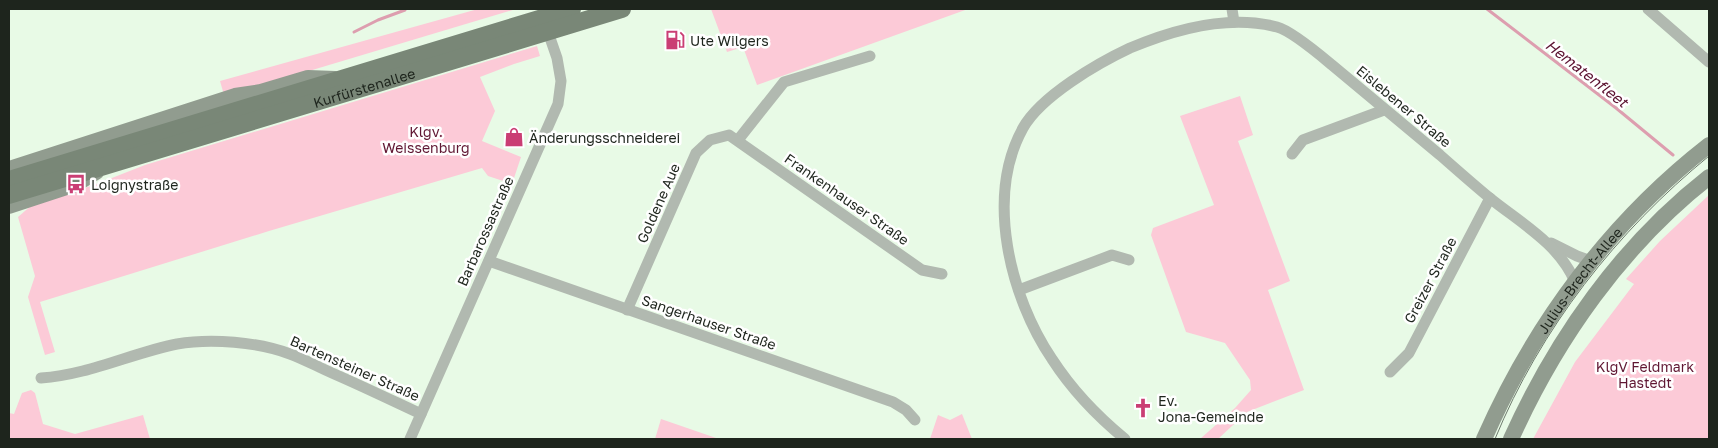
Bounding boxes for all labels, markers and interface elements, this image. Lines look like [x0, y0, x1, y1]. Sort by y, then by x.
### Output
fuel station icon: Ute Wilgers [664, 29, 686, 51]
place label: Ute Wilgers [690, 32, 769, 49]
water label: Hematenfleet [1542, 35, 1633, 112]
street label: Eislebener Straße [1353, 61, 1455, 151]
street label: Kurfürstenallee [311, 64, 417, 111]
park label: Klgv. Weissenburg [382, 123, 470, 156]
shop icon: Änderungsschneiderei [503, 126, 525, 148]
place label: Änderungsschneiderei [529, 129, 680, 146]
street label: Frankenhauser Straße [782, 150, 912, 248]
street label: Goldene Aue [633, 161, 683, 245]
bus stop icon: Loignystraße [65, 173, 87, 195]
street label: Barbarossastraße [453, 174, 517, 288]
place label: Loignystraße [91, 176, 178, 193]
street label: Julius-Brecht-Allee [1534, 223, 1625, 337]
street label: Greizer Straße [1400, 234, 1460, 326]
street label: Sangerhauser Straße [640, 291, 778, 353]
street label: Bartensteiner Straße [288, 332, 422, 404]
park label: KlgV Feldmark Hastedt [1596, 358, 1694, 391]
place label: Ev. Jona-Gemeinde [1158, 392, 1264, 425]
church icon: Ev. Jona-Gemeinde [1132, 397, 1154, 419]

